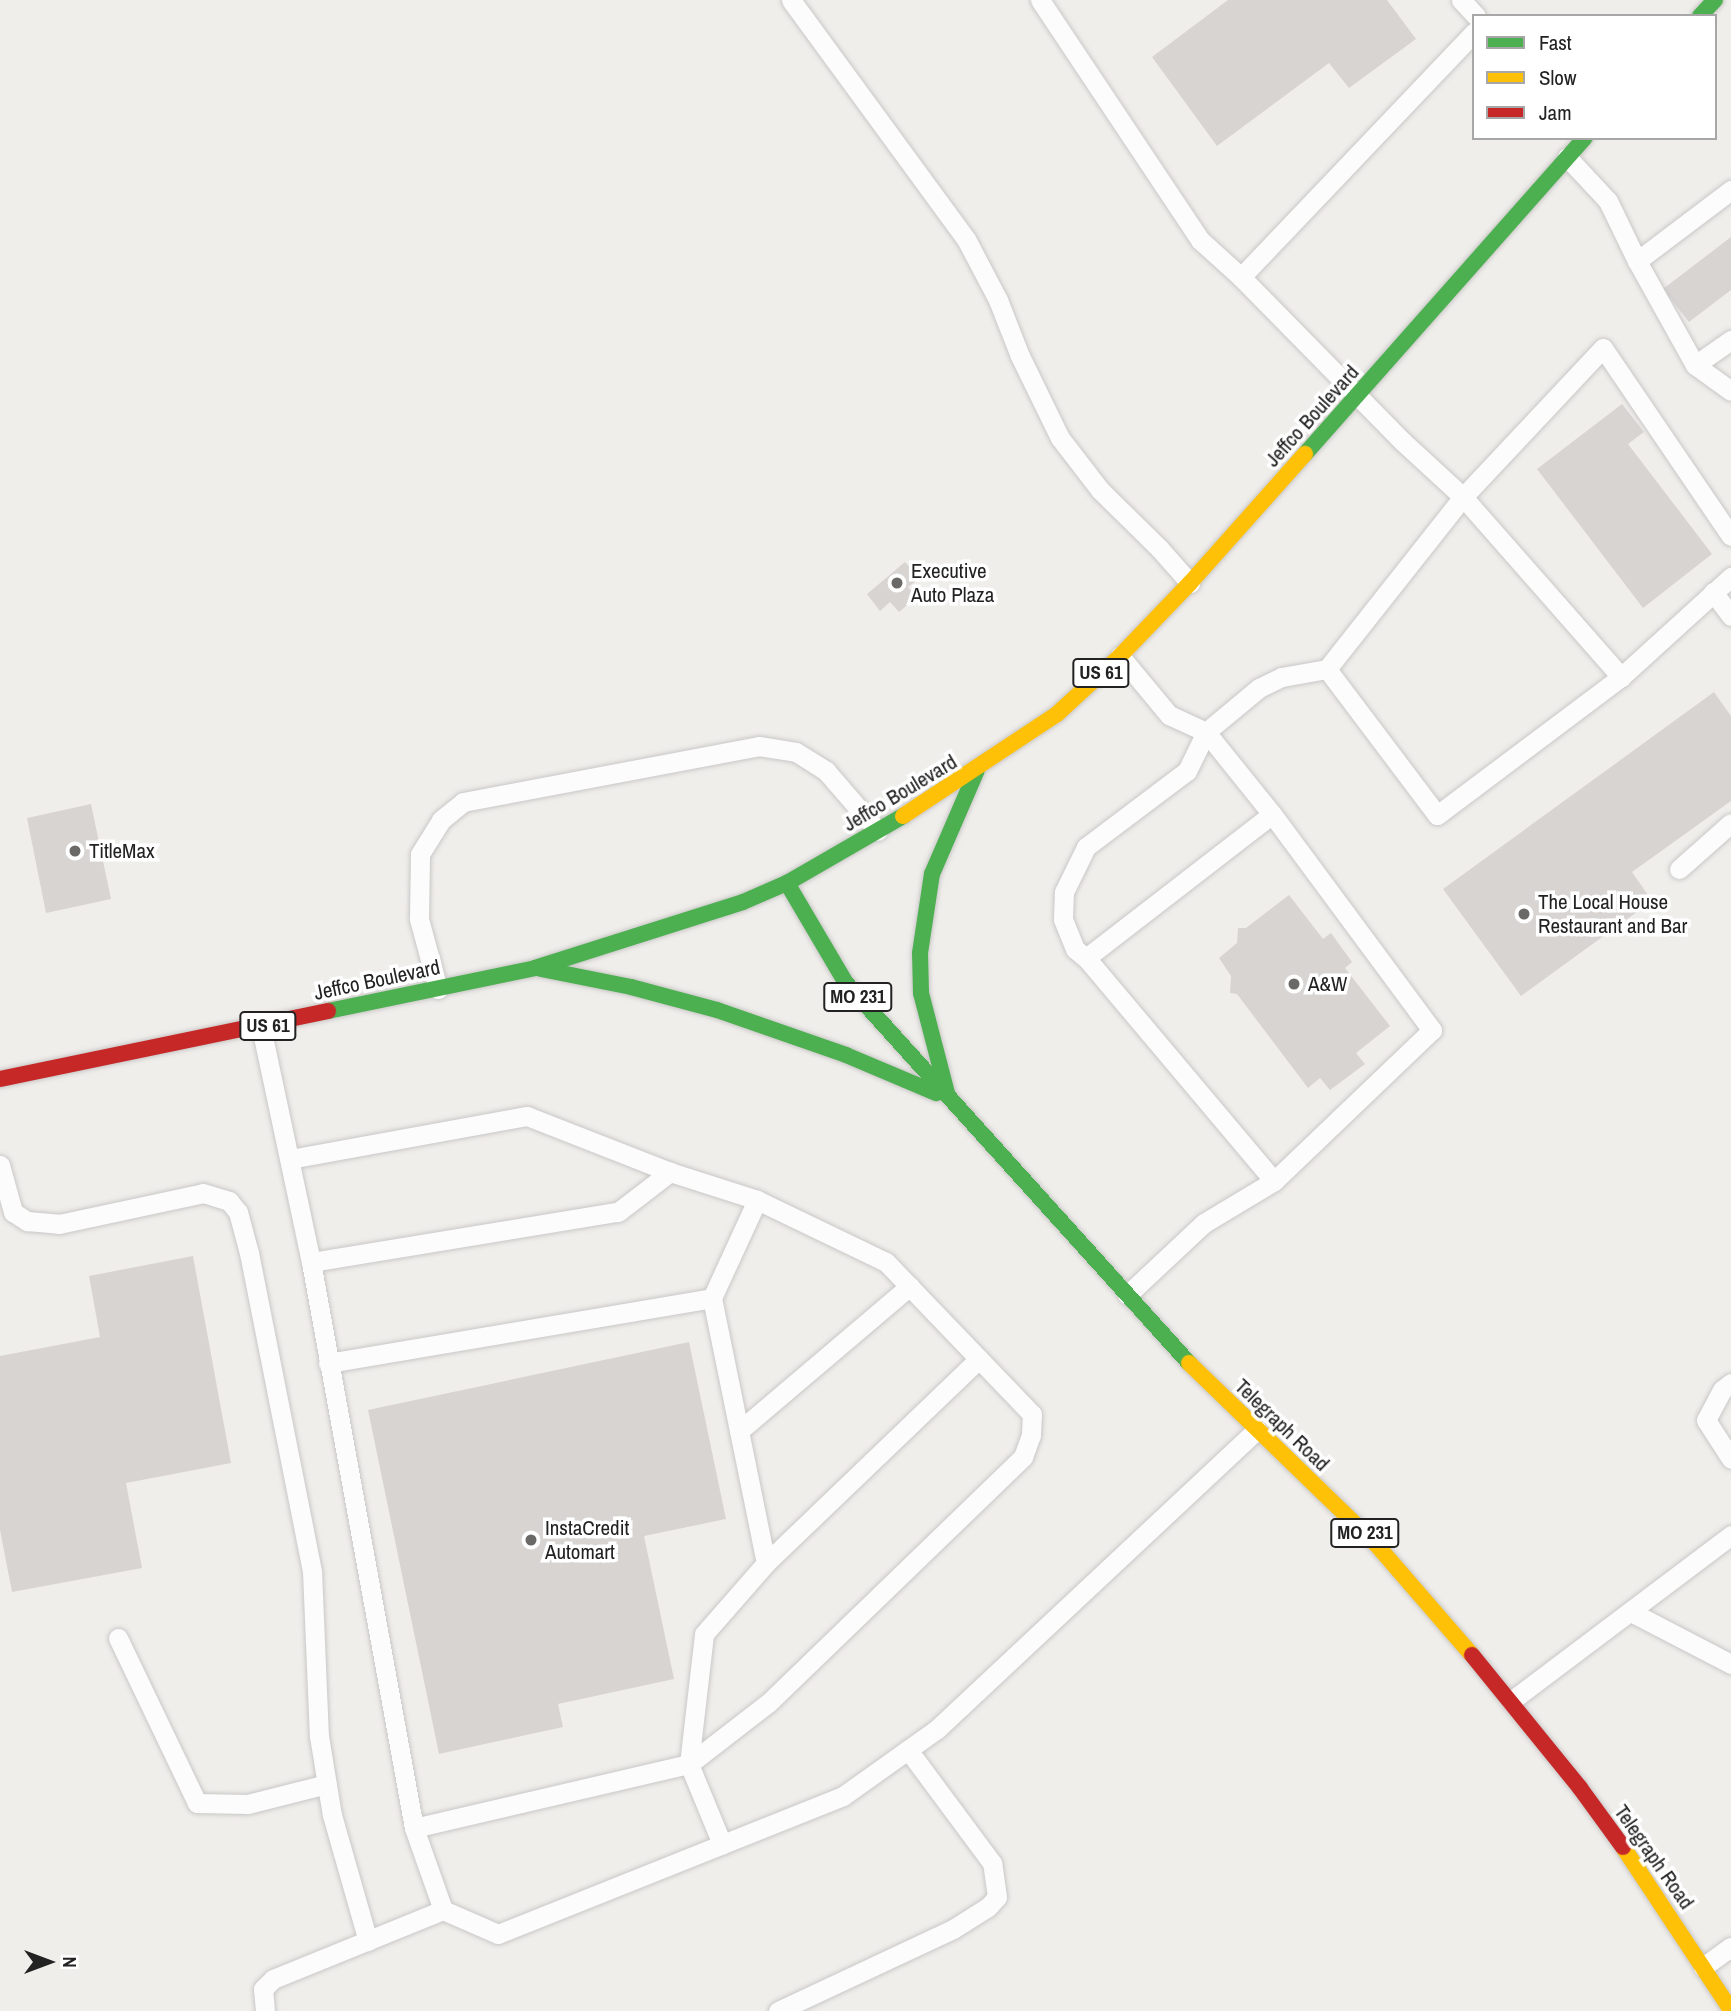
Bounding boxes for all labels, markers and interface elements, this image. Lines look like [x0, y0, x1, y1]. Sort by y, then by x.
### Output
legend [1472, 14, 1717, 140]
text: Fast [1539, 28, 1572, 57]
text: Slow [1539, 63, 1576, 92]
text: Jam [1539, 98, 1572, 127]
street label: Jeffco Boulevard [1260, 360, 1364, 472]
place label: Executive Auto Plaza [911, 558, 994, 608]
marker: Executive Auto Plaza [889, 575, 905, 591]
road number: US 61 [1071, 658, 1131, 688]
street label: Jeffco Boulevard [839, 749, 961, 837]
place label: TitleMax [89, 838, 155, 864]
marker: TitleMax [67, 843, 83, 859]
place label: The Local House Restaurant and Bar [1538, 889, 1687, 939]
marker: The Local House Restaurant and Bar [1516, 906, 1532, 922]
street label: Jeffco Boulevard [312, 954, 442, 1006]
place label: A&W [1308, 971, 1347, 997]
marker: A&W [1286, 976, 1302, 992]
road number: MO 231 [823, 981, 893, 1012]
road number: US 61 [238, 1010, 298, 1042]
street label: Telegraph Road [1230, 1374, 1334, 1476]
place label: InstaCredit Automart [545, 1515, 629, 1565]
road number: MO 231 [1330, 1518, 1400, 1548]
marker: InstaCredit Automart [523, 1532, 539, 1548]
street label: Telegraph Road [1609, 1800, 1699, 1914]
north arrow [14, 1927, 84, 1997]
text: N [57, 1956, 83, 1968]

